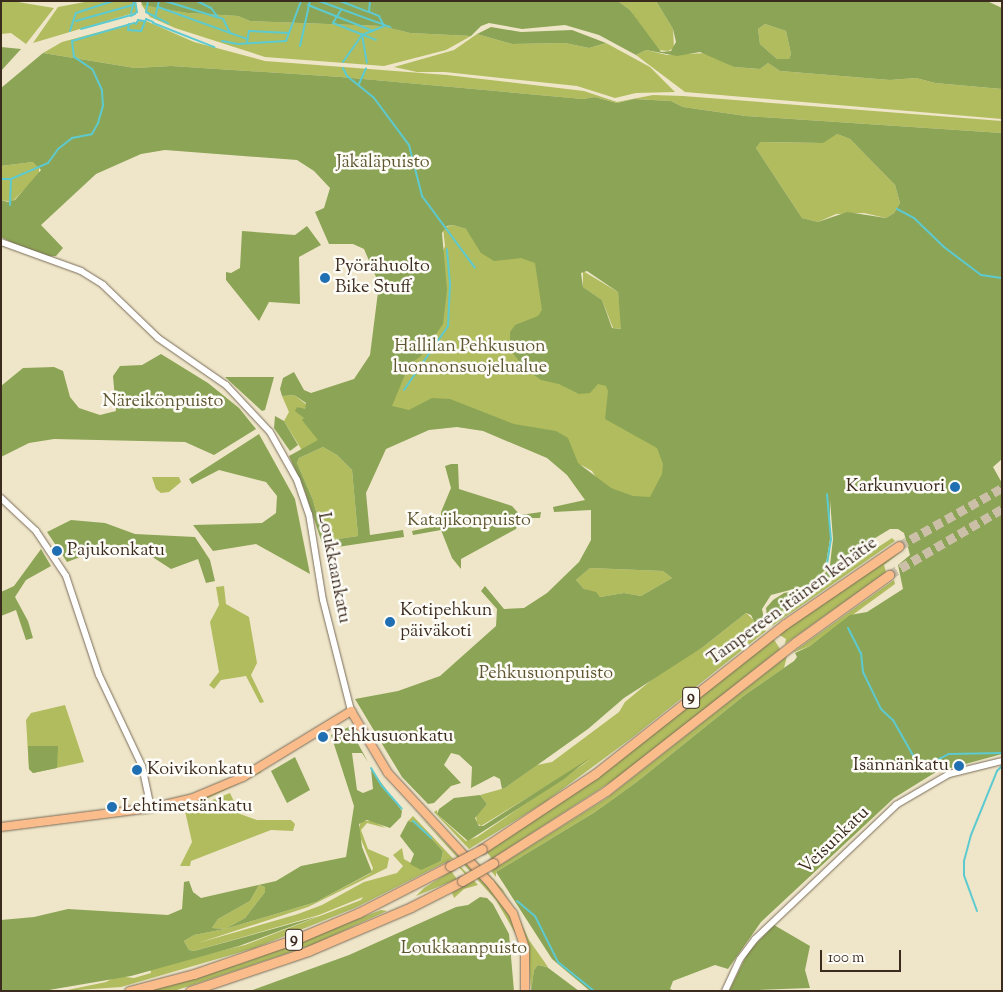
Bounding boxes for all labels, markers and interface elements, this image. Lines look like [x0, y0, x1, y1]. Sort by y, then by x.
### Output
park label: Jäkäläpuisto [336, 152, 430, 174]
place label: Pyörähuolto Bike Stuff [335, 257, 430, 300]
marker: Pyörähuolto Bike Stuff [319, 272, 331, 284]
park label: Hallilan Pehkusuon luonnonsuojelualue [393, 337, 547, 379]
park label: Näreikönpuisto [103, 391, 223, 413]
place label: Karkunvuori [846, 476, 945, 498]
marker: Karkunvuori [949, 481, 961, 493]
park label: Katajikonpuisto [407, 510, 531, 532]
street label: Loukkaankatu [312, 511, 354, 625]
street label: Tampereen itäinen kehätie [704, 533, 882, 671]
place label: Pajukonkatu [67, 540, 165, 562]
marker: Pajukonkatu [51, 545, 63, 557]
place label: Kotipehkun päiväkoti [400, 601, 493, 644]
marker: Kotipehkun päiväkoti [384, 616, 396, 628]
park label: Pehkusuonpuisto [479, 663, 613, 685]
road number: 9 [681, 684, 701, 711]
place label: Pehkusuonkatu [333, 726, 453, 748]
marker: Pehkusuonkatu [317, 731, 329, 743]
place label: Isännänkatu [853, 755, 949, 777]
place label: Koivikonkatu [147, 759, 253, 781]
marker: Isännänkatu [953, 760, 965, 772]
marker: Koivikonkatu [131, 764, 143, 776]
place label: Lehtimetsänkatu [122, 796, 252, 818]
marker: Lehtimetsänkatu [106, 801, 118, 813]
street label: Veisunkatu [796, 802, 874, 880]
road number: 9 [284, 926, 304, 954]
park label: Loukkaanpuisto [401, 938, 527, 960]
scale bar [823, 940, 904, 972]
text: 100 m [828, 948, 864, 969]

